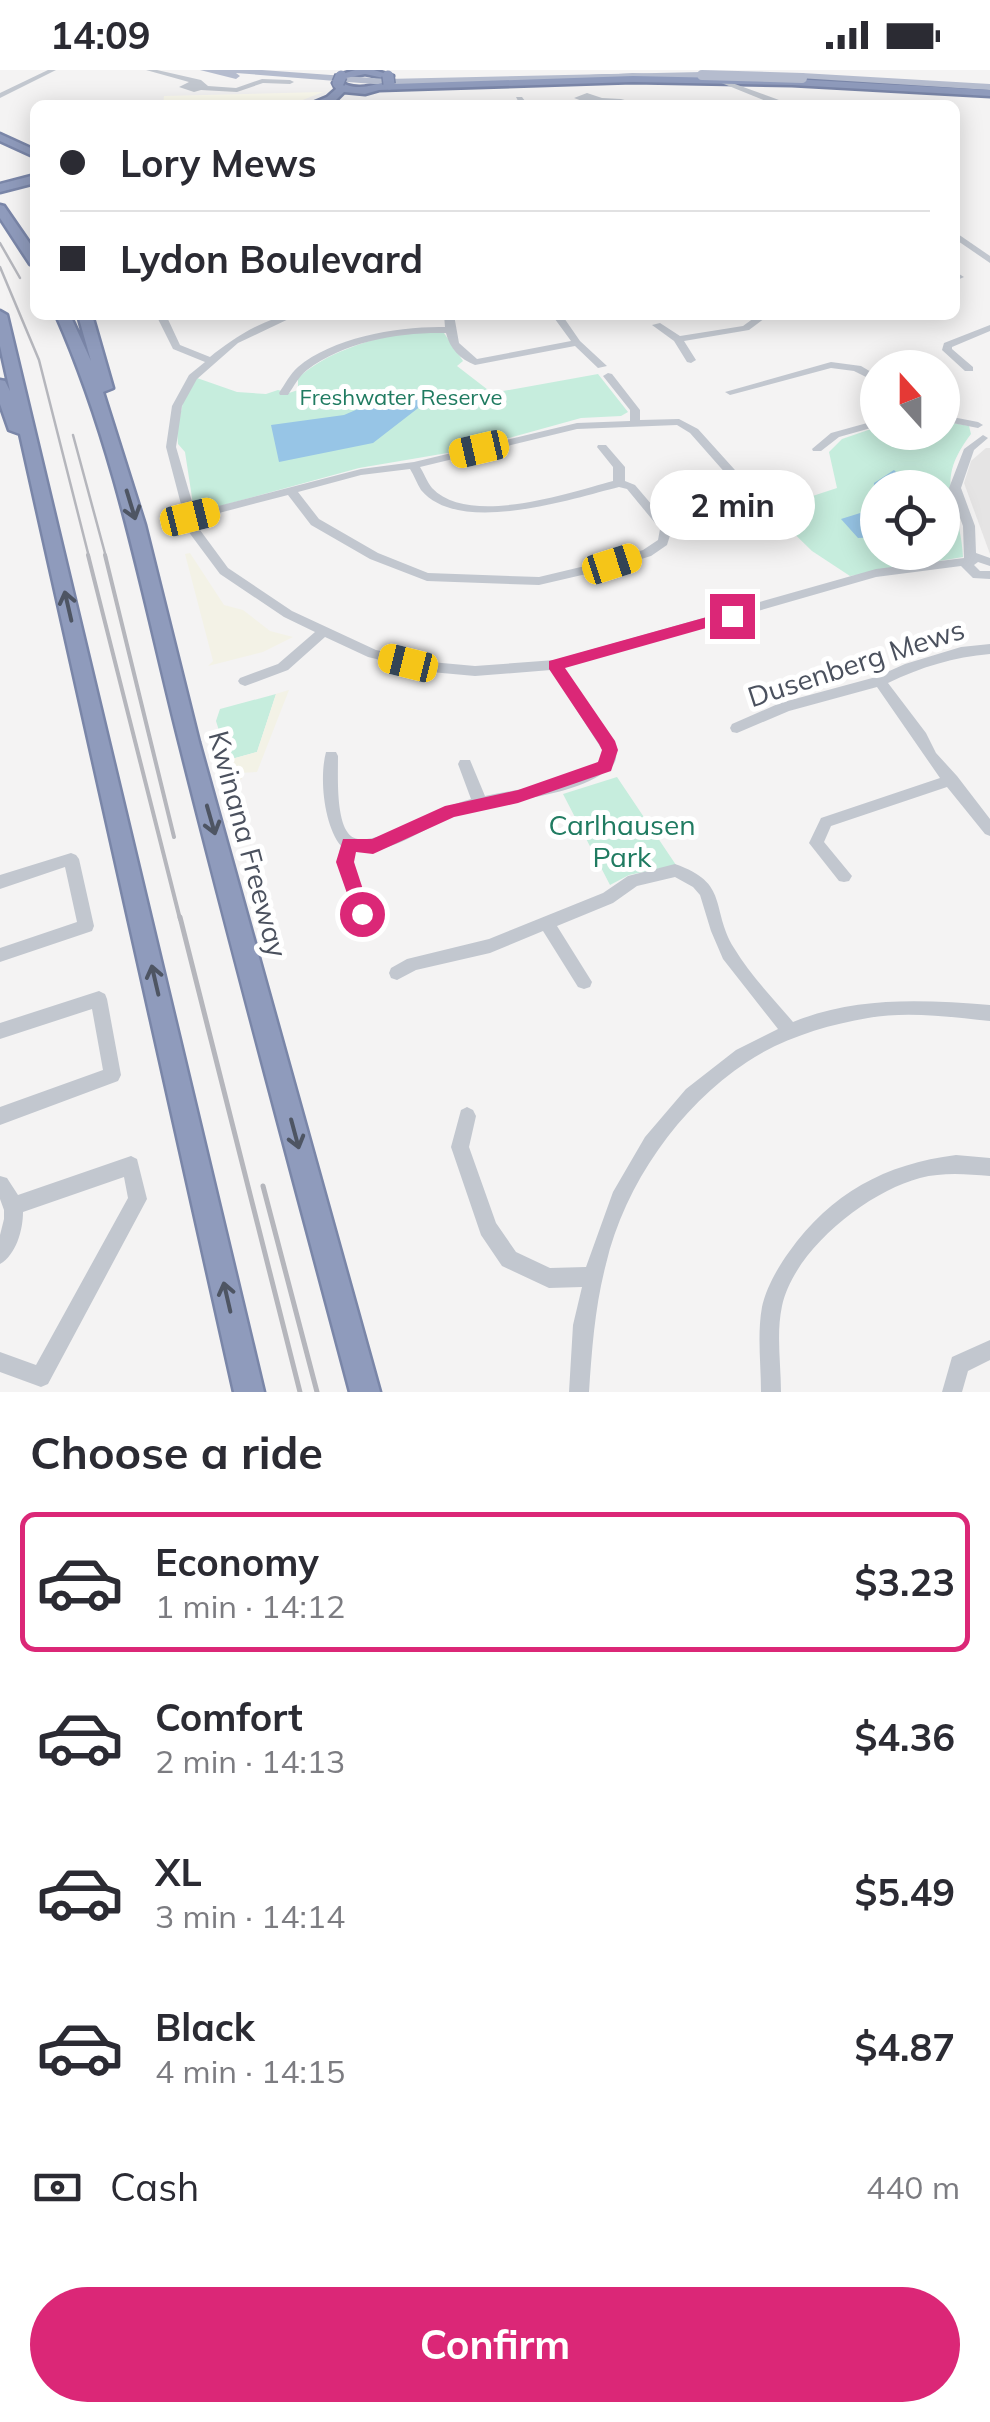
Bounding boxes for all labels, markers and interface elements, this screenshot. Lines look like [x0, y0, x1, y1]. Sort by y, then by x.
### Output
text: 14:09 [50, 11, 151, 59]
text: Lory Mews [120, 139, 317, 187]
text: Lydon Boulevard [120, 235, 423, 283]
north arrow [860, 350, 960, 450]
map controls [860, 350, 960, 570]
park label: Freshwater Reserve [300, 383, 503, 411]
car [446, 428, 512, 470]
button: locate [860, 470, 960, 570]
callout: 2 min [650, 471, 814, 541]
text: 2 min [690, 485, 775, 525]
one-way arrow [123, 489, 141, 521]
car [157, 495, 223, 539]
car [579, 540, 645, 588]
one-way arrow [58, 591, 76, 623]
route end [710, 594, 755, 639]
street label: Dusenberg Mews [743, 611, 969, 714]
car [375, 641, 441, 685]
street label: Kwinana Freeway [201, 727, 296, 961]
one-way arrow [203, 804, 221, 836]
park label: Carlhausen Park [548, 807, 696, 874]
route start [340, 892, 385, 937]
one-way arrow [145, 965, 163, 997]
one-way arrow [287, 1118, 305, 1150]
one-way arrow [217, 1282, 235, 1314]
text: Choose a ride [30, 1424, 323, 1480]
icon: car [35, 1537, 125, 1627]
text: Economy [155, 1538, 319, 1586]
text: $3.23 [854, 1558, 955, 1606]
text: 1 min · 14:12 [155, 1586, 345, 1626]
icon: car [35, 1692, 125, 1782]
text: Comfort [155, 1693, 303, 1741]
text: $4.36 [854, 1713, 955, 1761]
text: 2 min · 14:13 [155, 1741, 345, 1781]
icon: car [35, 1847, 125, 1937]
text: XL [155, 1848, 202, 1896]
text: $5.49 [854, 1868, 955, 1916]
text: 3 min · 14:14 [155, 1896, 345, 1936]
icon: car [35, 2002, 125, 2092]
text: Black [155, 2003, 255, 2051]
text: $4.87 [854, 2023, 955, 2071]
text: 4 min · 14:15 [155, 2051, 345, 2091]
icon: cash [30, 2160, 85, 2215]
text: Cash [110, 2163, 199, 2211]
text: 440 m [866, 2167, 960, 2207]
button: Confirm [30, 2287, 960, 2402]

